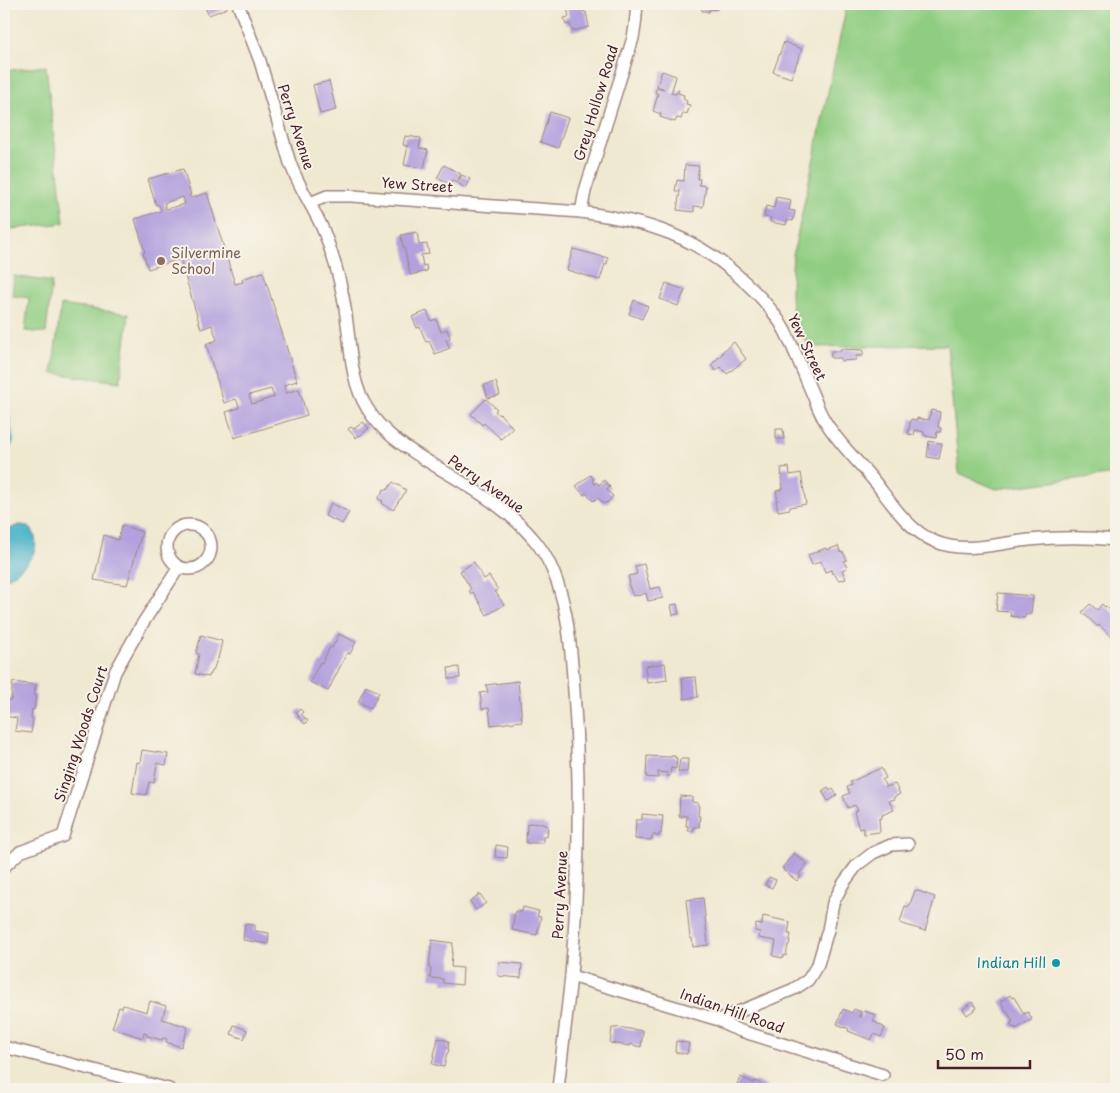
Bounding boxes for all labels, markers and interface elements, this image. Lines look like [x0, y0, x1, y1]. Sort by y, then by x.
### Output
street label: Grey Hollow Road [568, 42, 623, 164]
street label: Perry Avenue [273, 81, 320, 173]
street label: Yew Street [381, 172, 454, 197]
place label: Silvermine School [171, 242, 241, 279]
marker: Silvermine School [155, 255, 167, 267]
street label: Yew Street [783, 310, 832, 384]
street label: Perry Avenue [444, 450, 529, 518]
street label: Singing Woods Court [49, 663, 113, 805]
street label: Perry Avenue [547, 850, 572, 940]
place label: Indian Hill [977, 952, 1046, 973]
marker: Indian Hill [1050, 957, 1062, 969]
street label: Indian Hill Road [677, 983, 787, 1038]
scale bar [938, 1038, 1030, 1070]
text: 50 m [945, 1042, 984, 1065]

